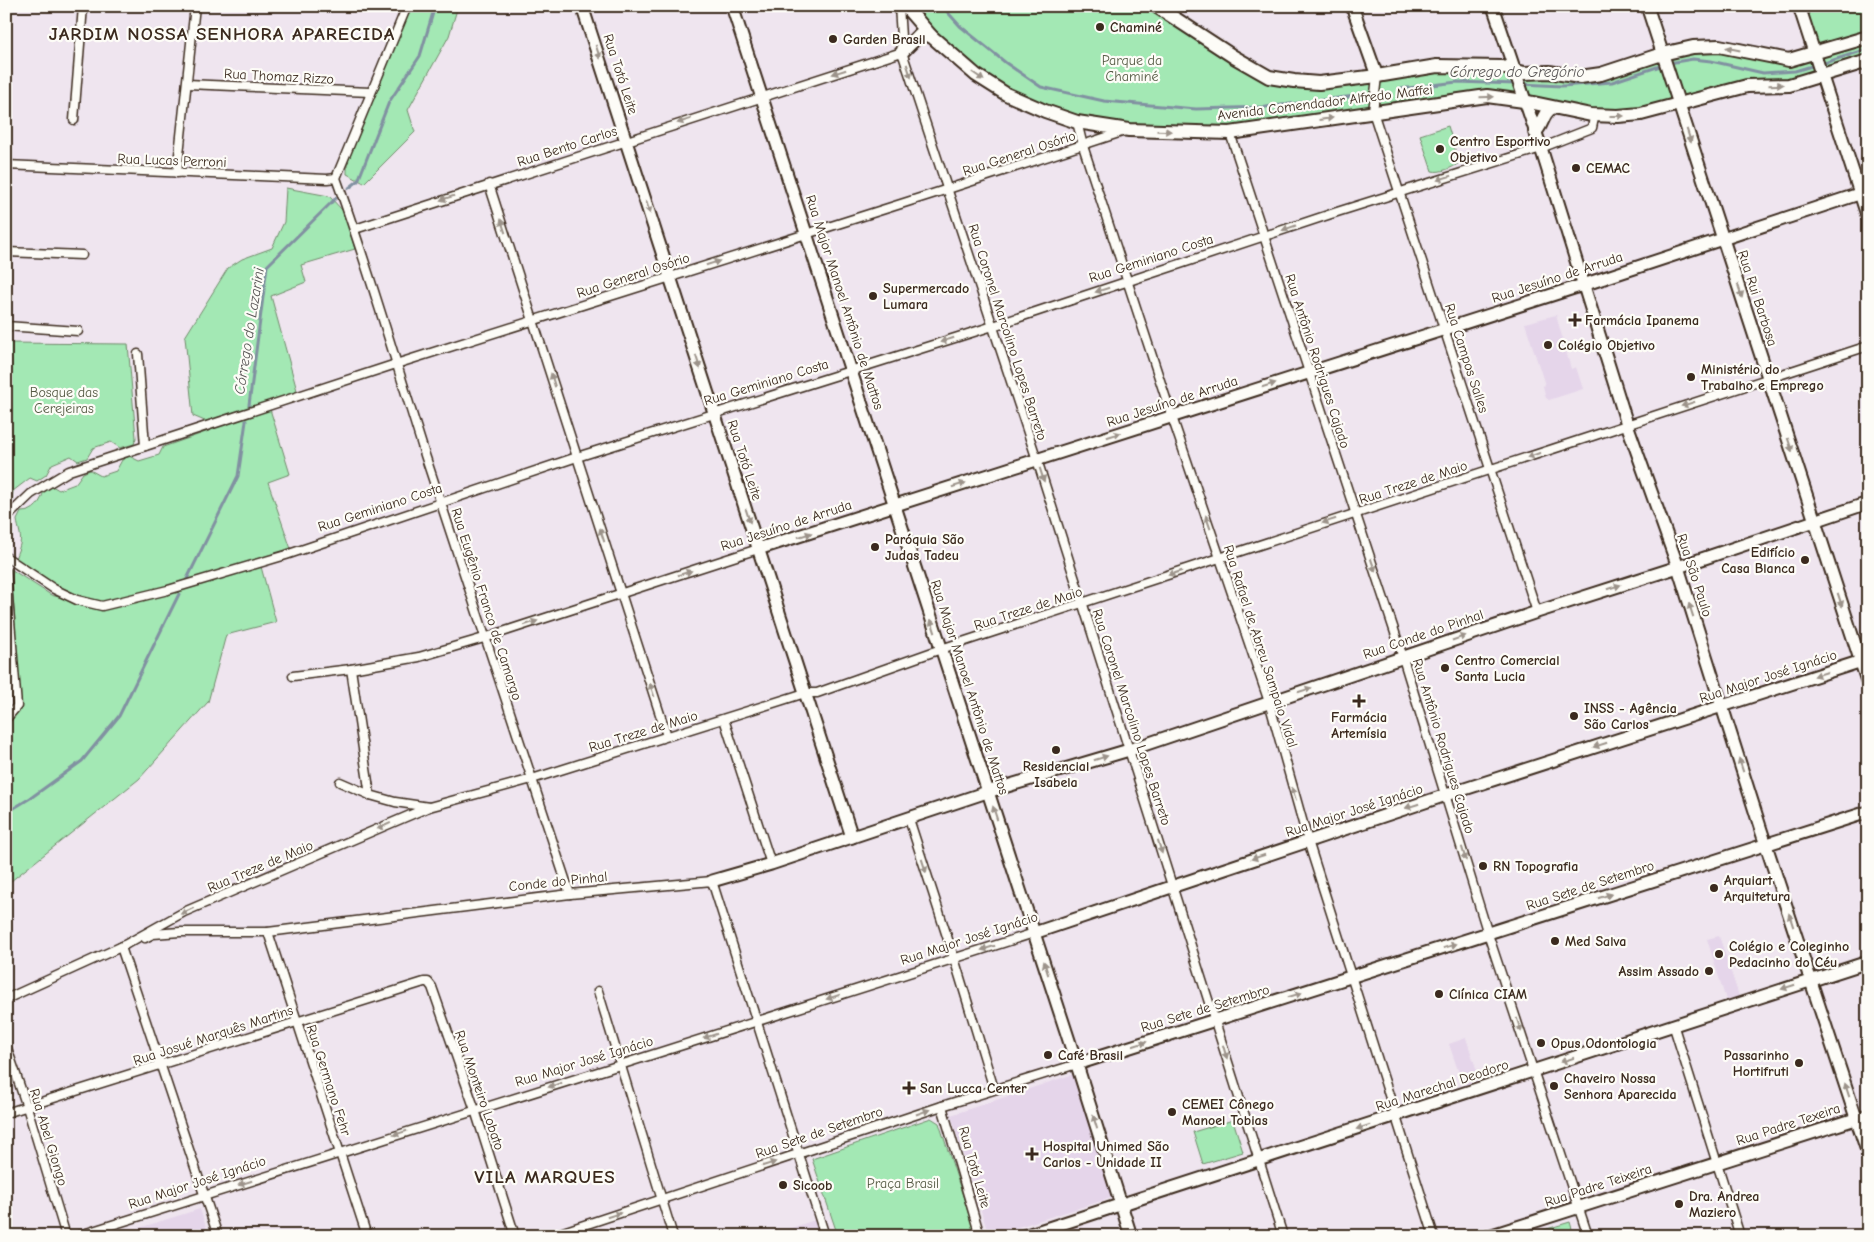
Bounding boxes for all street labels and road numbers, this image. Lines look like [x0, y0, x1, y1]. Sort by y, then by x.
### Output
street label: Rua Totó Leite [599, 32, 642, 117]
street label: Rua Thomaz Rizzo [224, 65, 334, 88]
street label: Avenida Comendador Alfredo Maffei [1217, 81, 1434, 124]
street label: Rua Bento Carlos [515, 122, 619, 171]
street label: Rua General Osório [961, 127, 1078, 180]
street label: Rua Lucas Perroni [117, 150, 227, 171]
street label: Rua Major Manoel Antônio de Mattos [802, 193, 887, 412]
street label: Rua Coronel Marcolino Lopes Barreto [964, 222, 1051, 443]
street label: Rua Geminiano Costa [1087, 230, 1215, 287]
street label: Rua Jesuíno de Arruda [1489, 248, 1625, 307]
street label: Rua Rui Barbosa [1734, 248, 1781, 348]
street label: Rua General Osório [575, 249, 692, 302]
street label: Rua Antônio Rodrigues Cajado [1281, 272, 1354, 450]
street label: Rua Campos Salles [1441, 301, 1492, 415]
street label: Rua Geminiano Costa [702, 355, 831, 410]
street label: Rua Jesuíno de Arruda [1104, 372, 1240, 431]
street label: Rua Totó Leite [723, 418, 766, 503]
street label: Rua Treze de Maio [1357, 457, 1470, 508]
street label: Rua Geminiano Costa [316, 479, 444, 536]
street label: Rua Jesuíno de Arruda [718, 496, 854, 555]
street label: Rua Eugênio Franco de Camargo [447, 506, 526, 703]
street label: Rua São Paulo [1673, 531, 1716, 619]
street label: Rua Rafael de Abreu Sampaio Vidal [1220, 543, 1301, 750]
street label: Rua Major Manoel Antônio de Mattos [927, 578, 1012, 797]
street label: Rua Treze de Maio [972, 583, 1085, 634]
street label: Rua Conde do Pinhal [1361, 606, 1486, 663]
street label: Rua Coronel Marcolino Lopes Barreto [1088, 607, 1175, 828]
street label: Rua Major José Ignácio [1697, 646, 1839, 707]
street label: Rua Antônio Rodrigues Cajado [1409, 657, 1478, 836]
street label: Rua Treze de Maio [587, 707, 700, 756]
street label: Rua Major José Ignácio [1283, 780, 1425, 841]
street label: Rua Treze de Maio [205, 837, 316, 896]
street label: Rua Sete de Setembro [1524, 857, 1656, 914]
street label: Conde do Pinhal [508, 868, 608, 895]
street label: Rua Major José Ignácio [898, 908, 1040, 969]
street label: Rua Sete de Setembro [1139, 981, 1272, 1036]
street label: Rua Josué Marquês Martins [131, 1002, 295, 1069]
street label: Rua Germano Fehr [303, 1022, 355, 1138]
street label: Rua Monteiro Lobato [451, 1028, 508, 1152]
street label: Rua Major José Ignácio [513, 1032, 655, 1091]
street label: Rua Marechal Deodoro [1374, 1056, 1511, 1115]
street label: Rua Abel Giongo [26, 1086, 71, 1188]
street label: Rua Padre Texeira [1734, 1100, 1842, 1149]
street label: Rua Sete de Setembro [753, 1103, 885, 1162]
street label: Rua Totó Leite [955, 1124, 994, 1210]
street label: Rua Major José Ignácio [126, 1152, 268, 1213]
street label: Rua Padre Teixeira [1542, 1160, 1654, 1211]

